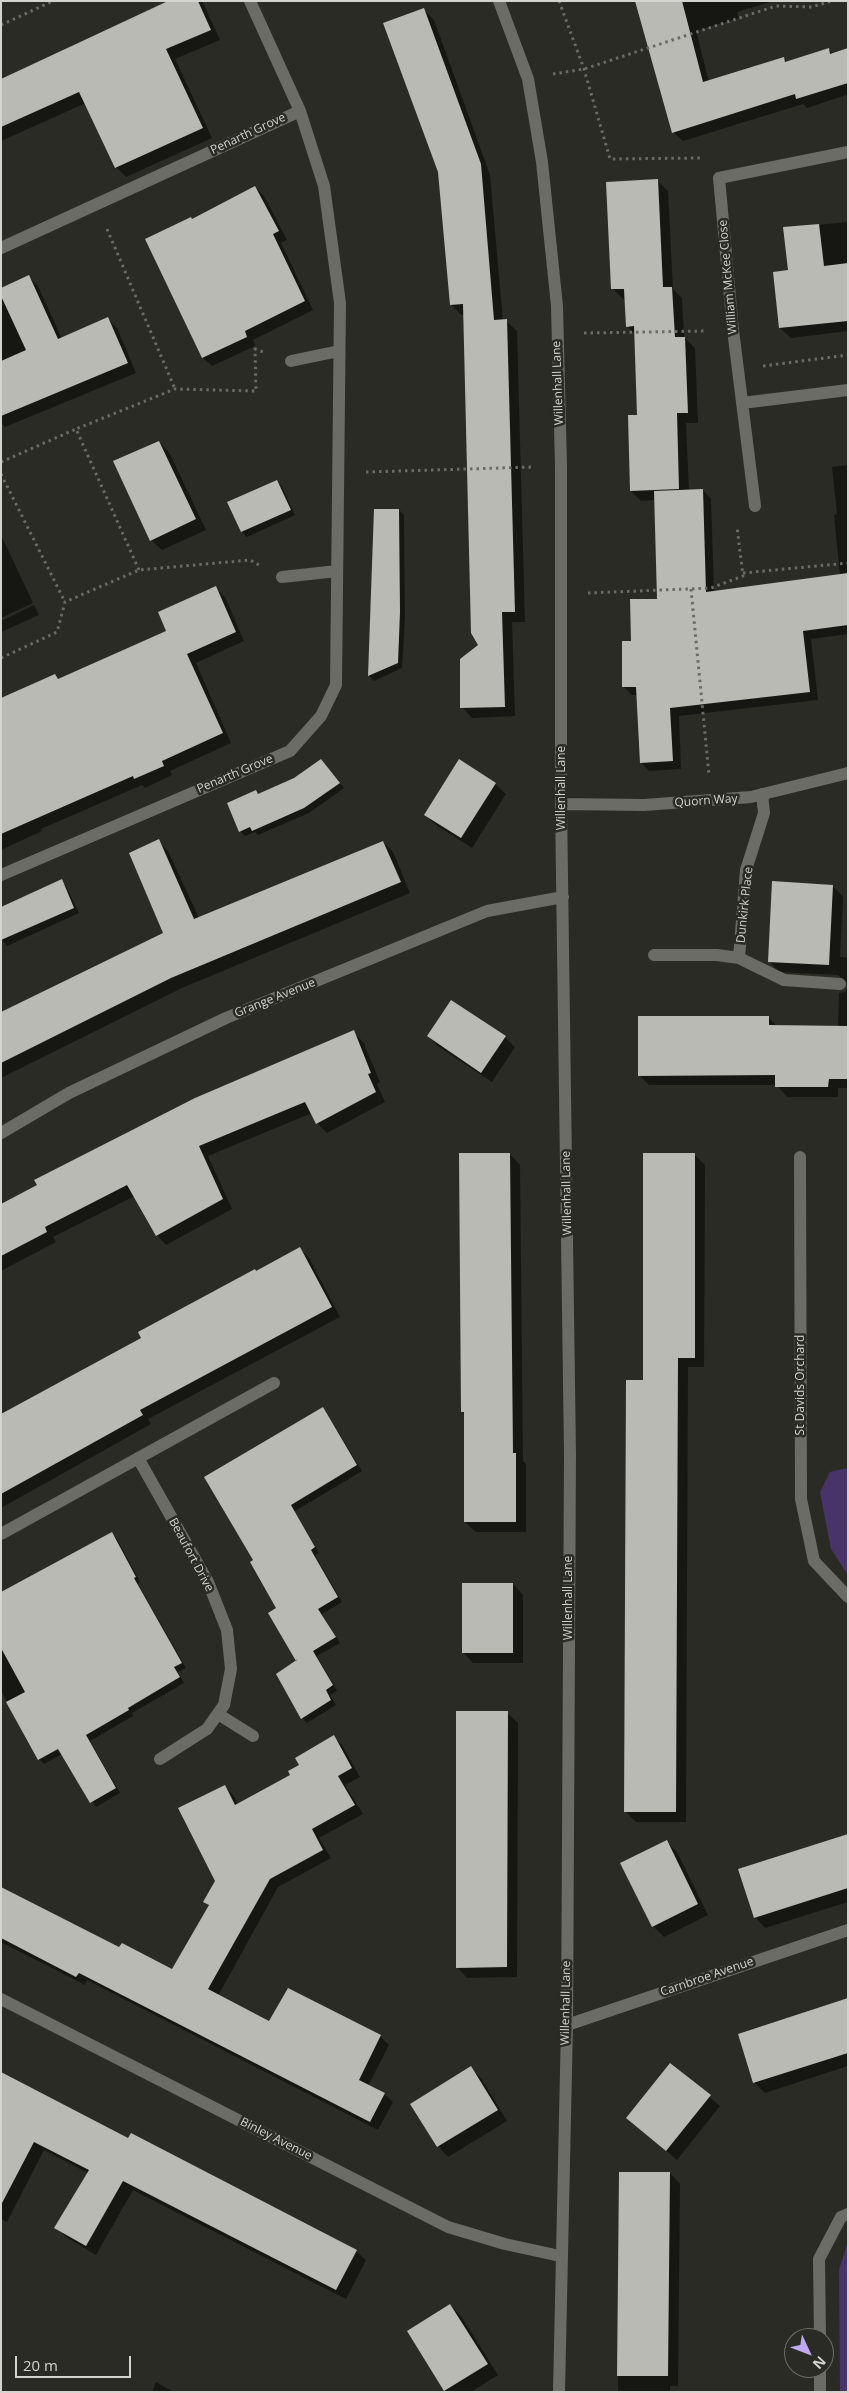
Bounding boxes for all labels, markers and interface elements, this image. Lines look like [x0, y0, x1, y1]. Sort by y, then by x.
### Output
street label: Penarth Grove [208, 110, 288, 158]
street label: William McKee Close [716, 219, 740, 335]
street label: Willenhall Lane [549, 341, 567, 425]
street label: Willenhall Lane [555, 746, 569, 830]
street label: Penarth Grove [195, 752, 275, 796]
street label: Quorn Way [674, 792, 738, 810]
street label: Dunkirk Place [734, 866, 756, 944]
street label: Grange Avenue [233, 975, 317, 1021]
street label: Willenhall Lane [559, 1151, 575, 1235]
street label: St Davids Orchard [794, 1335, 808, 1435]
street label: Beaufort Drive [166, 1516, 216, 1594]
street label: Willenhall Lane [562, 1556, 576, 1640]
street label: Carnbroe Avenue [659, 1954, 755, 2000]
street label: Willenhall Lane [558, 1961, 574, 2045]
street label: Binley Avenue [238, 2115, 314, 2163]
north arrow [784, 2328, 834, 2378]
scale bar [18, 2346, 134, 2378]
text: N [809, 2352, 830, 2374]
text: 20 m [23, 2355, 58, 2375]

